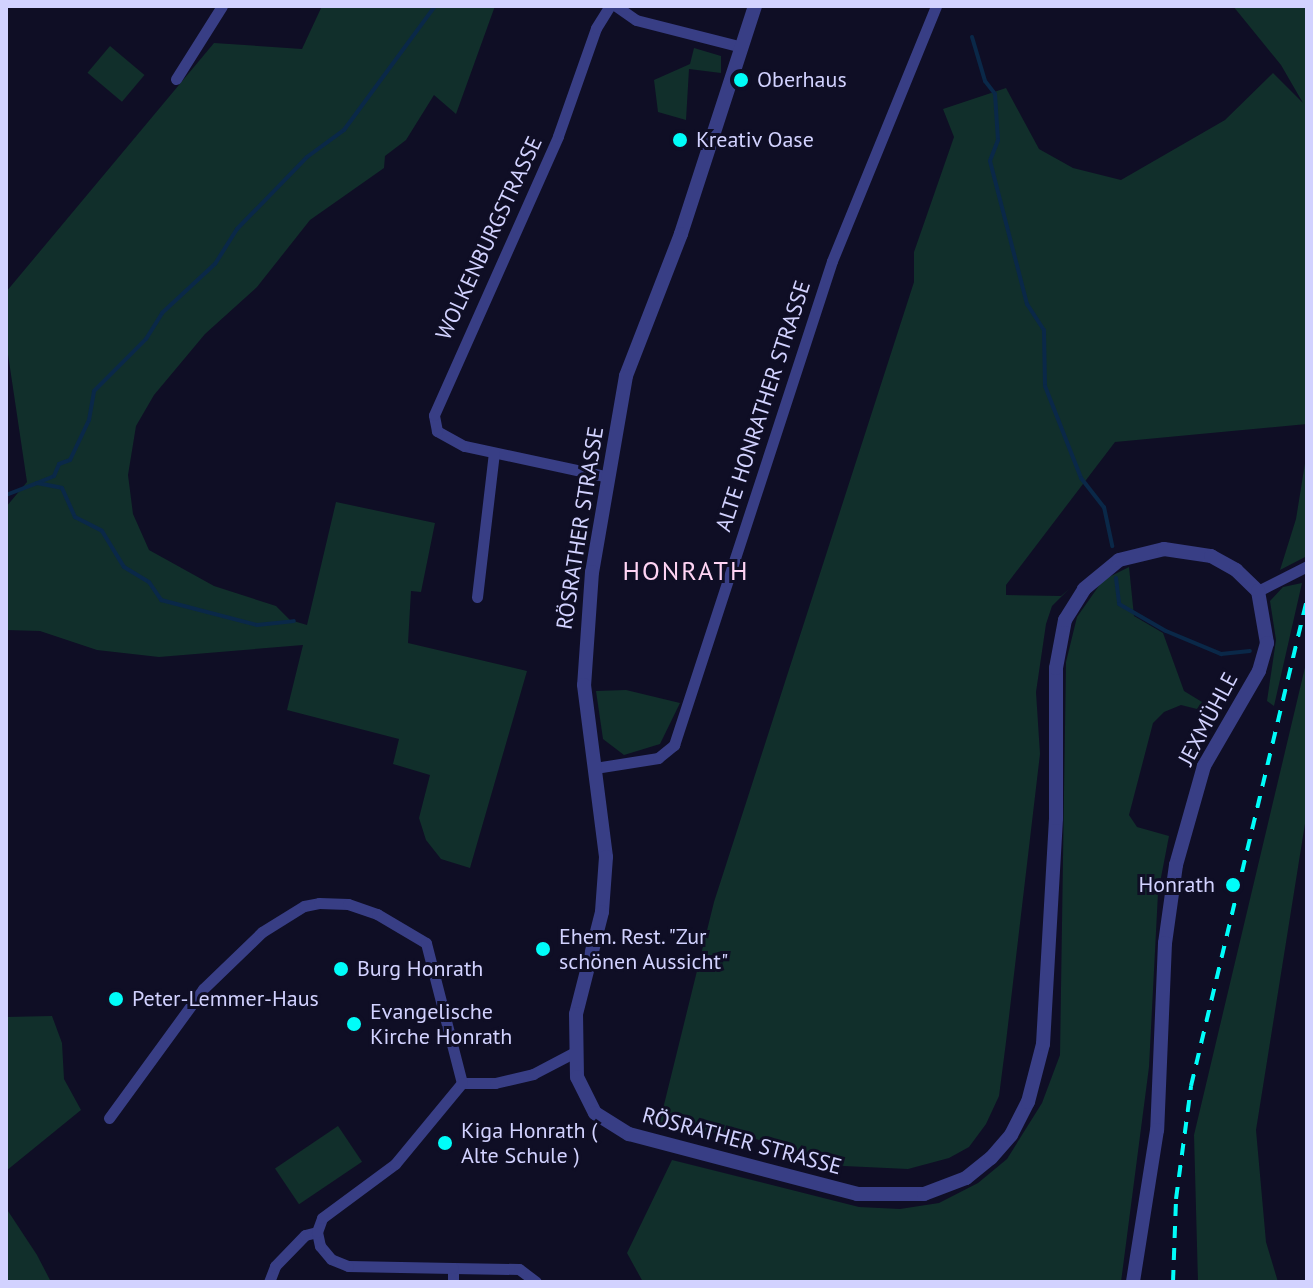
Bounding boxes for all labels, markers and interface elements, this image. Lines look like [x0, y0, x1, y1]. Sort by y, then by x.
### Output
place label: Oberhaus [757, 67, 847, 93]
marker: Oberhaus [732, 71, 750, 89]
place label: Kreativ Oase [696, 127, 815, 153]
marker: Kreativ Oase [671, 131, 689, 149]
street label: WOLKENBURGSTRASSE [430, 132, 548, 344]
street label: ALTE HONRATHER STRASSE [710, 277, 816, 535]
street label: RÖSRATHER STRASSE [551, 425, 609, 631]
district label: HONRATH [623, 555, 749, 587]
street label: JEXMÜHLE [1173, 668, 1243, 770]
place label: Honrath [1139, 872, 1215, 898]
marker: Honrath [1222, 874, 1244, 896]
place label: Ehem. Rest. "Zur schönen Aussicht" [559, 923, 729, 974]
marker: Ehem. Rest. "Zur schönen Aussicht" [534, 940, 552, 958]
place label: Burg Honrath [357, 956, 483, 982]
marker: Burg Honrath [332, 960, 350, 978]
place label: Peter-Lemmer-Haus [132, 986, 319, 1012]
marker: Peter-Lemmer-Haus [107, 990, 125, 1008]
place label: Evangelische Kirche Honrath [370, 998, 512, 1050]
marker: Evangelische Kirche Honrath [345, 1015, 363, 1033]
street label: RÖSRATHER STRASSE [640, 1102, 844, 1180]
place label: Kiga Honrath ( Alte Schule ) [461, 1117, 597, 1168]
marker: Kiga Honrath ( Alte Schule ) [436, 1134, 454, 1152]

